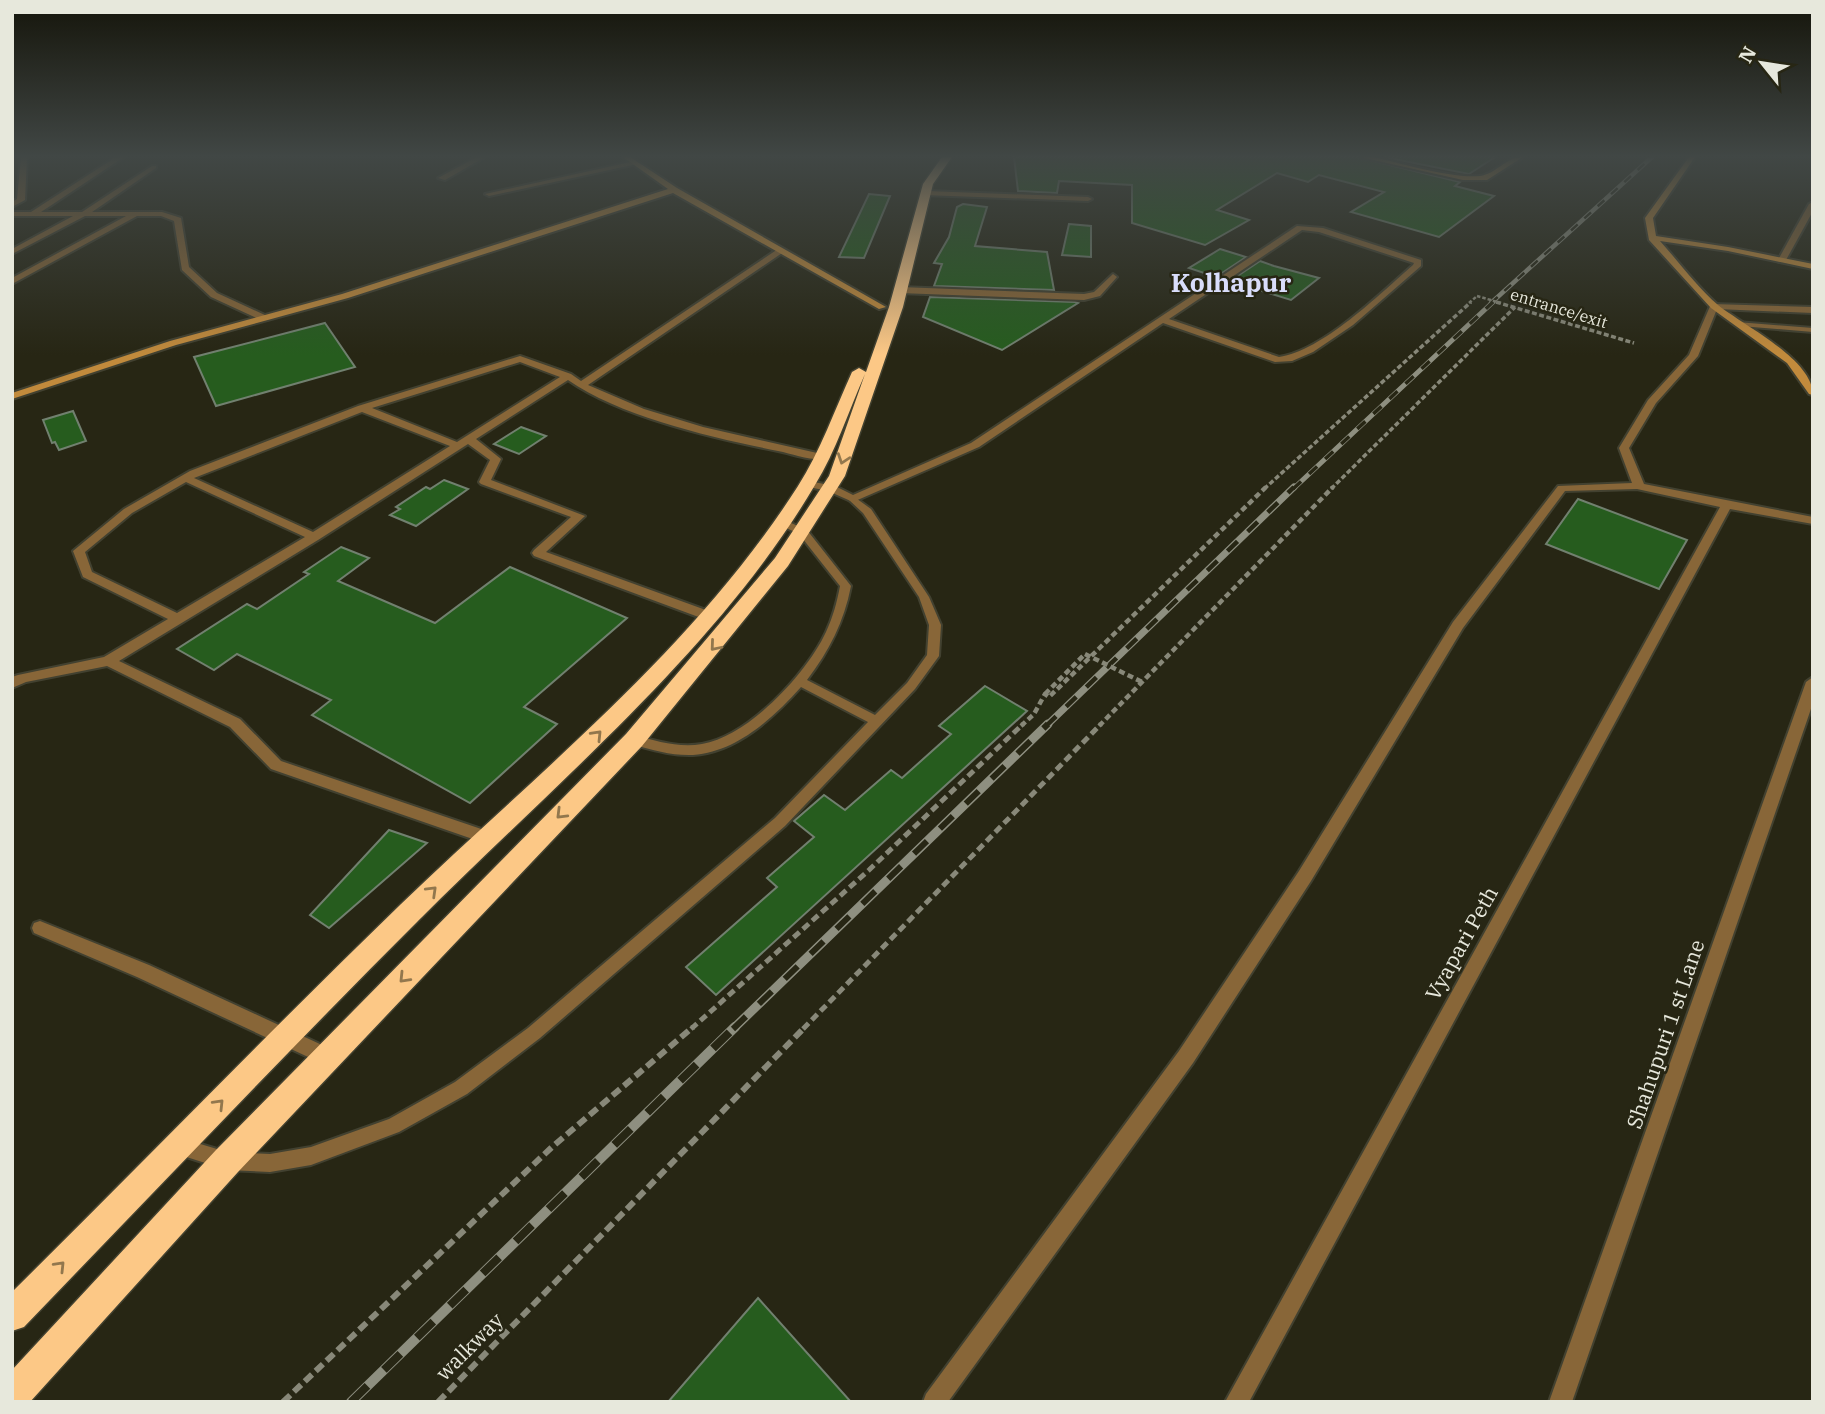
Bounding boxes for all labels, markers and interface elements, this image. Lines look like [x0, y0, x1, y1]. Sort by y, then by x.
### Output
north arrow [1727, 28, 1797, 98]
text: N [1733, 42, 1761, 67]
district label: Kolhapur [1171, 265, 1291, 299]
street label: entrance/exit [1508, 284, 1610, 332]
one-way arrow [837, 453, 851, 465]
one-way arrow [711, 638, 723, 651]
one-way arrow [589, 730, 602, 743]
one-way arrow [557, 805, 570, 818]
street label: Vyapari Peth [1418, 881, 1504, 1005]
one-way arrow [424, 887, 437, 900]
street label: Shahupuri 1 st Lane [1620, 936, 1710, 1132]
one-way arrow [399, 970, 412, 983]
one-way arrow [210, 1099, 223, 1112]
one-way arrow [51, 1261, 64, 1274]
street label: walkway [429, 1306, 509, 1386]

